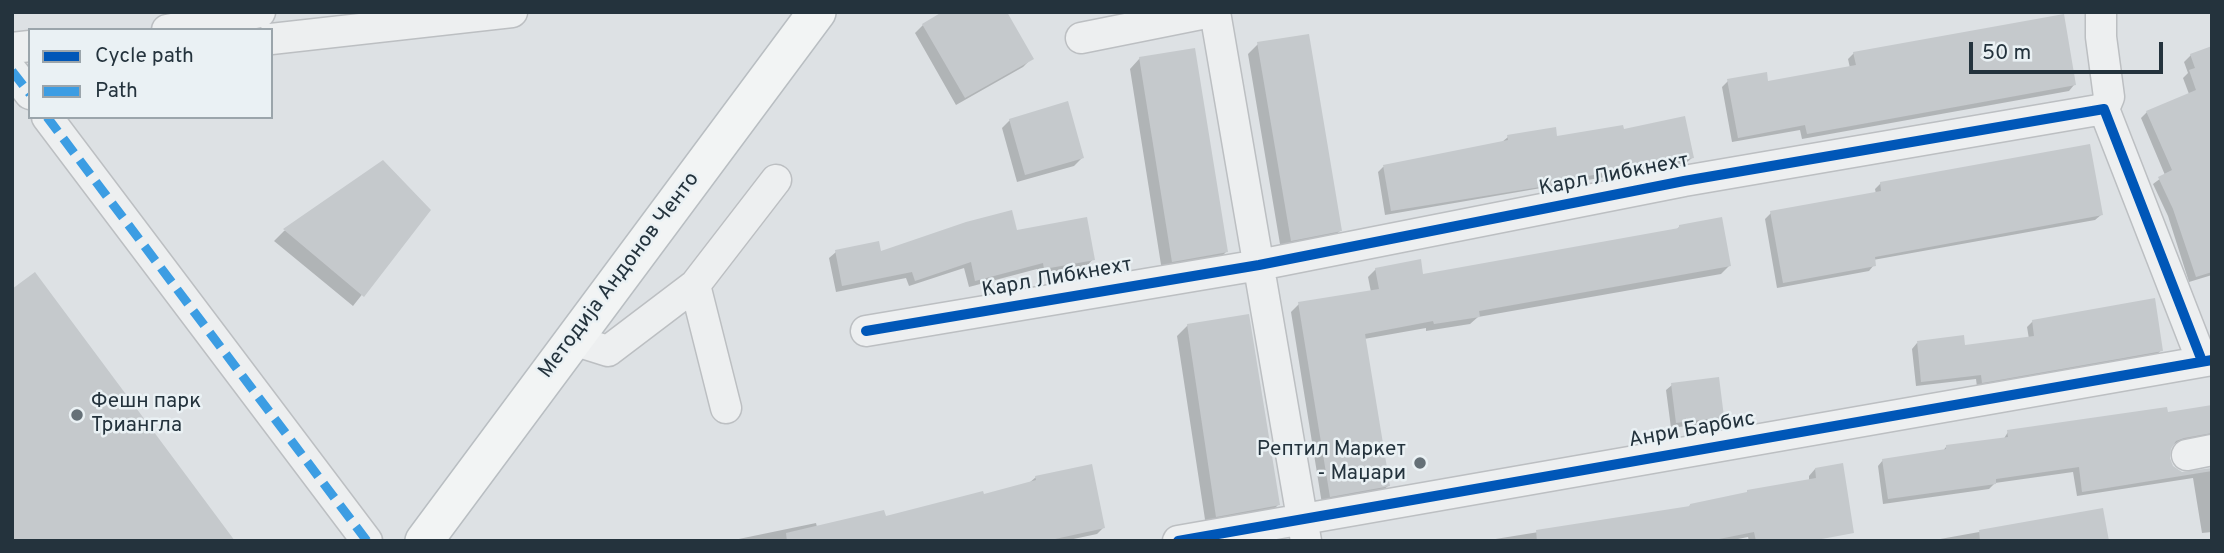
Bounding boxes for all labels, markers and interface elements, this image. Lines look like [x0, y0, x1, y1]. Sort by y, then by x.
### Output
legend [28, 28, 273, 119]
scale bar [1972, 28, 2166, 72]
text: 50 m [1982, 40, 2031, 67]
text: Cycle path [95, 43, 194, 70]
text: Path [95, 78, 138, 105]
street label: Карл Либкнехт [1537, 149, 1691, 203]
street label: Методија Андонов Ченто [534, 168, 706, 384]
street label: Карл Либкнехт [980, 253, 1134, 305]
place label: Фешн парк Триангла [91, 390, 201, 440]
marker: Фешн парк Триангла [69, 407, 85, 423]
street label: Анри Барбис [1627, 407, 1757, 455]
place label: Рептил Маркет - Маџари [1257, 438, 1406, 488]
marker: Рептил Маркет - Маџари [1412, 455, 1428, 471]

